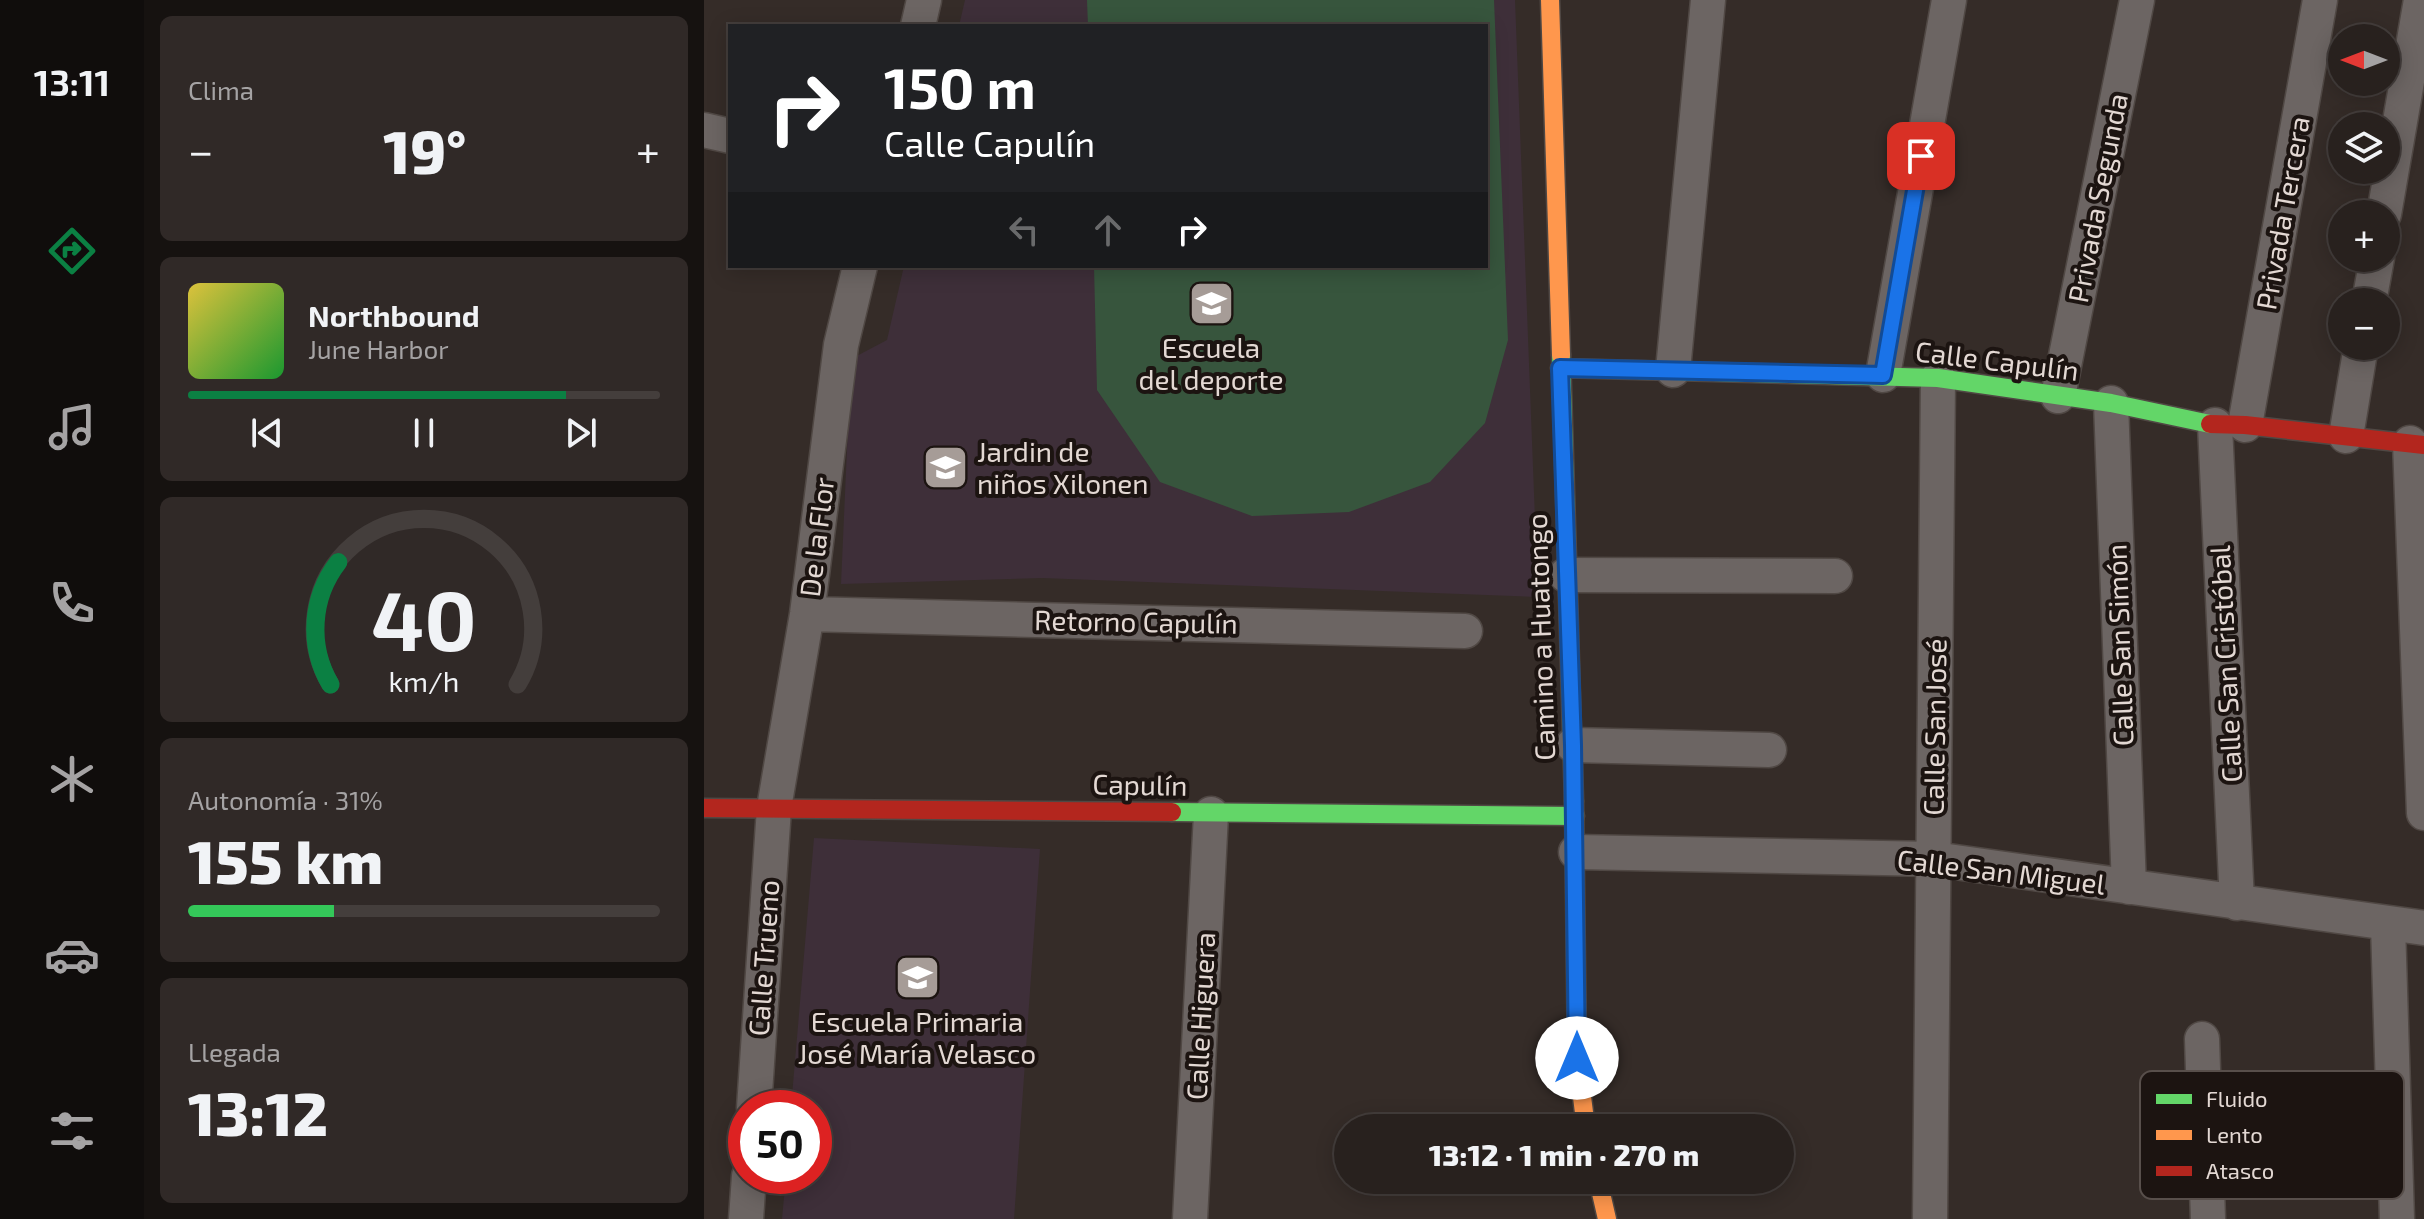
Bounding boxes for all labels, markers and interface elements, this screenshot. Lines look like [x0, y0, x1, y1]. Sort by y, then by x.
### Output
north arrow [2328, 24, 2400, 96]
map controls [2328, 24, 2400, 360]
text: 150 m [884, 53, 1036, 120]
icon: right [752, 56, 856, 160]
text: 13:11 [34, 60, 110, 103]
text: Clima [188, 74, 254, 105]
street label: Privada Segunda [2060, 90, 2134, 305]
button: layers [2328, 112, 2400, 184]
street label: Privada Tercera [2248, 113, 2316, 312]
text: 19° [383, 114, 466, 186]
text: Calle Capulín [884, 121, 1095, 164]
pin [1887, 122, 1955, 190]
text: − [188, 123, 214, 176]
text: + [636, 123, 660, 176]
icon: arrive [1899, 134, 1943, 178]
button: + [2328, 200, 2400, 272]
icon: left [1002, 208, 1046, 252]
icon: ahead [1086, 208, 1130, 252]
icon: right [1170, 208, 1214, 252]
icon: directions [44, 223, 100, 279]
school or university icon: Escuela del deporte [1187, 279, 1235, 327]
button: − [2328, 288, 2400, 360]
text: Northbound [308, 297, 480, 333]
place label: Escuela del deporte [1138, 330, 1284, 396]
text: June Harbor [308, 333, 449, 364]
street label: Calle Capulín [1913, 333, 2081, 387]
icon: music [44, 399, 100, 455]
icon: previous [245, 411, 289, 455]
icon: pause [402, 411, 446, 455]
icon: next [559, 411, 603, 455]
place label: Jardin de niños Xilonen [977, 434, 1149, 500]
school or university icon: Jardin de niños Xilonen [922, 444, 970, 492]
street label: De la Flor [792, 475, 840, 599]
street label: Camino a Huatongo [1519, 513, 1561, 761]
street label: Calle San Simón [2098, 543, 2140, 747]
street label: Calle San Cristóbal [2202, 544, 2248, 783]
text: 40 [371, 568, 477, 668]
icon: phone [44, 575, 100, 631]
street label: Retorno Capulín [1034, 602, 1238, 640]
street label: Calle San José [1915, 638, 1953, 816]
text: km/h [389, 664, 459, 699]
icon: climate [44, 751, 100, 807]
street label: Capulín [1092, 766, 1188, 802]
text: Autonomía · 31% [188, 784, 383, 815]
text: 155 km [188, 824, 383, 896]
street label: Calle San Miguel [1895, 841, 2108, 901]
street label: Calle Trueno [741, 879, 785, 1037]
icon: car [44, 927, 100, 983]
street label: Calle Higuera [1179, 931, 1221, 1101]
school or university icon: Escuela Primaria José María Velasco [893, 954, 941, 1002]
place label: Escuela Primaria José María Velasco [798, 1004, 1036, 1070]
position arrow [1535, 1016, 1619, 1100]
text: Llegada [188, 1036, 281, 1067]
legend [2140, 1071, 2404, 1199]
text: 13:12 [188, 1076, 328, 1148]
text: Fluido [2206, 1085, 2268, 1111]
speed limit sign: 50 [728, 1090, 832, 1194]
icon: filters [44, 1103, 100, 1159]
text: Lento [2206, 1121, 2263, 1147]
text: 13:12 · 1 min · 270 m [1429, 1136, 1699, 1172]
text: Atasco [2206, 1157, 2274, 1183]

